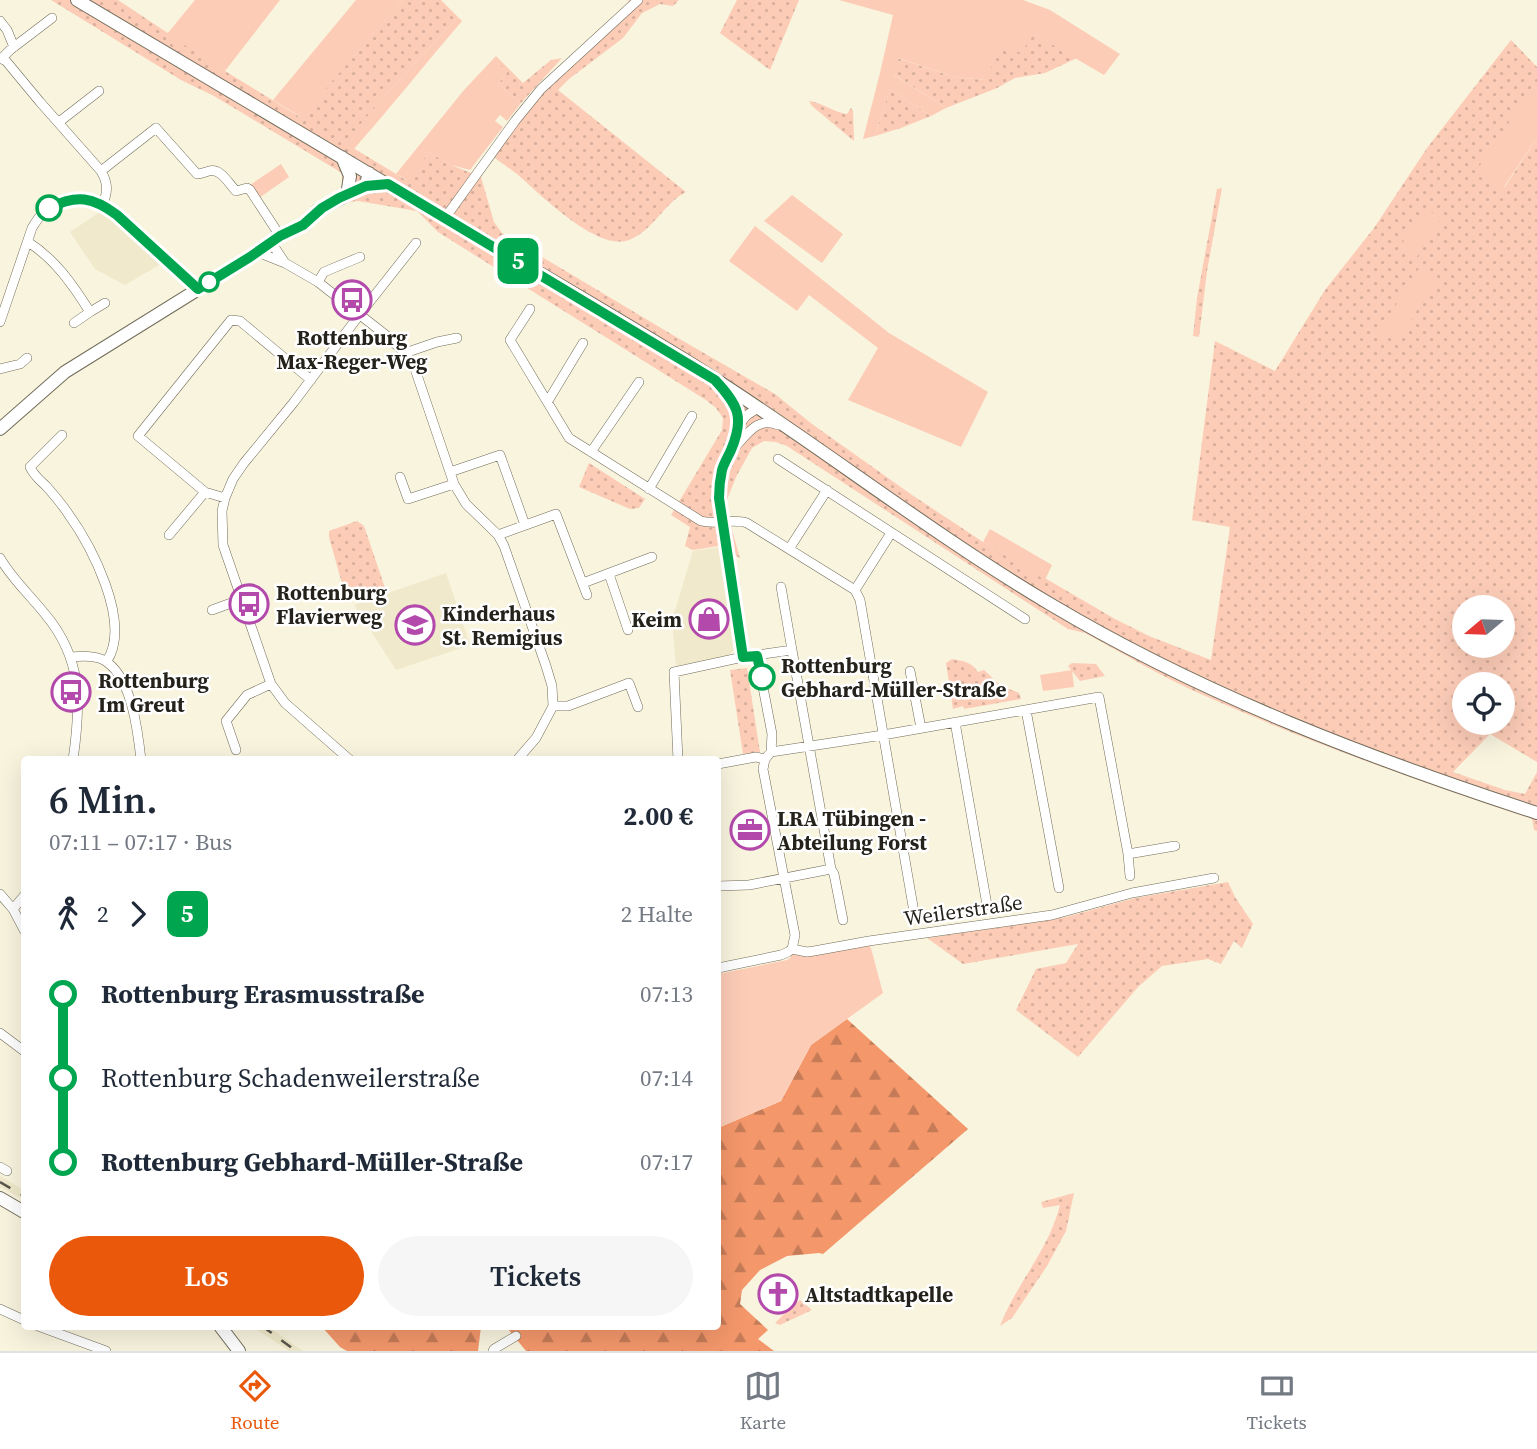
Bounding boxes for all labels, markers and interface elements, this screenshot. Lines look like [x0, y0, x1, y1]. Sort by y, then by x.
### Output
unlabelled marker [36, 195, 62, 221]
line badge: 5 [495, 238, 541, 284]
text: 5 [511, 244, 525, 277]
unlabelled marker [199, 272, 219, 292]
bus stop icon: Rottenburg Max-Reger-Weg [331, 279, 373, 321]
place label: Rottenburg Max-Reger-Weg [276, 323, 428, 376]
place label: Rottenburg Flavierweg [276, 578, 387, 631]
bus stop icon: Rottenburg Flavierweg [228, 583, 270, 625]
north arrow [1452, 595, 1516, 658]
map controls [1452, 595, 1515, 735]
shop icon: Keim [688, 598, 730, 640]
place label: Kinderhaus St. Remigius [442, 599, 563, 652]
school or university icon: Kinderhaus St. Remigius [394, 604, 436, 646]
place label: Keim [631, 605, 682, 634]
place label: Rottenburg Gebhard-Müller-Straße [781, 651, 1007, 704]
marker: Rottenburg Gebhard-Müller-Straße [749, 664, 775, 690]
place label: Rottenburg Im Greut [98, 666, 209, 719]
bus stop icon: Rottenburg Im Greut [50, 671, 92, 713]
button: locate [1452, 672, 1515, 735]
text: 6 Min. [49, 774, 158, 826]
text: 2.00 € [623, 798, 693, 834]
place label: LRA Tübingen - Abteilung Forst [777, 804, 927, 857]
office icon: LRA Tübingen - Abteilung Forst [729, 809, 771, 851]
text: 07:11 – 07:17 · Bus [49, 826, 232, 858]
street label: Weilerstraße [902, 887, 1024, 933]
icon: walk [49, 895, 87, 933]
icon: forward [119, 895, 157, 933]
text: 5 [181, 897, 194, 930]
text: 2 [97, 898, 109, 930]
text: 2 Halte [621, 898, 693, 930]
text: Rottenburg Erasmusstraße [101, 976, 425, 1012]
text: 07:13 [640, 978, 693, 1010]
text: Rottenburg Schadenweilerstraße [101, 1060, 480, 1096]
text: 07:14 [640, 1062, 693, 1094]
text: Rottenburg Gebhard-Müller-Straße [101, 1144, 523, 1180]
text: 07:17 [640, 1146, 693, 1178]
button: Los [49, 1236, 364, 1316]
button: Tickets [378, 1236, 693, 1316]
church icon: Altstadtkapelle [757, 1273, 799, 1315]
place label: Altstadtkapelle [805, 1280, 953, 1309]
tab: Route [230, 1367, 280, 1435]
tab: Karte [740, 1367, 786, 1435]
tab: Tickets [1246, 1367, 1307, 1435]

